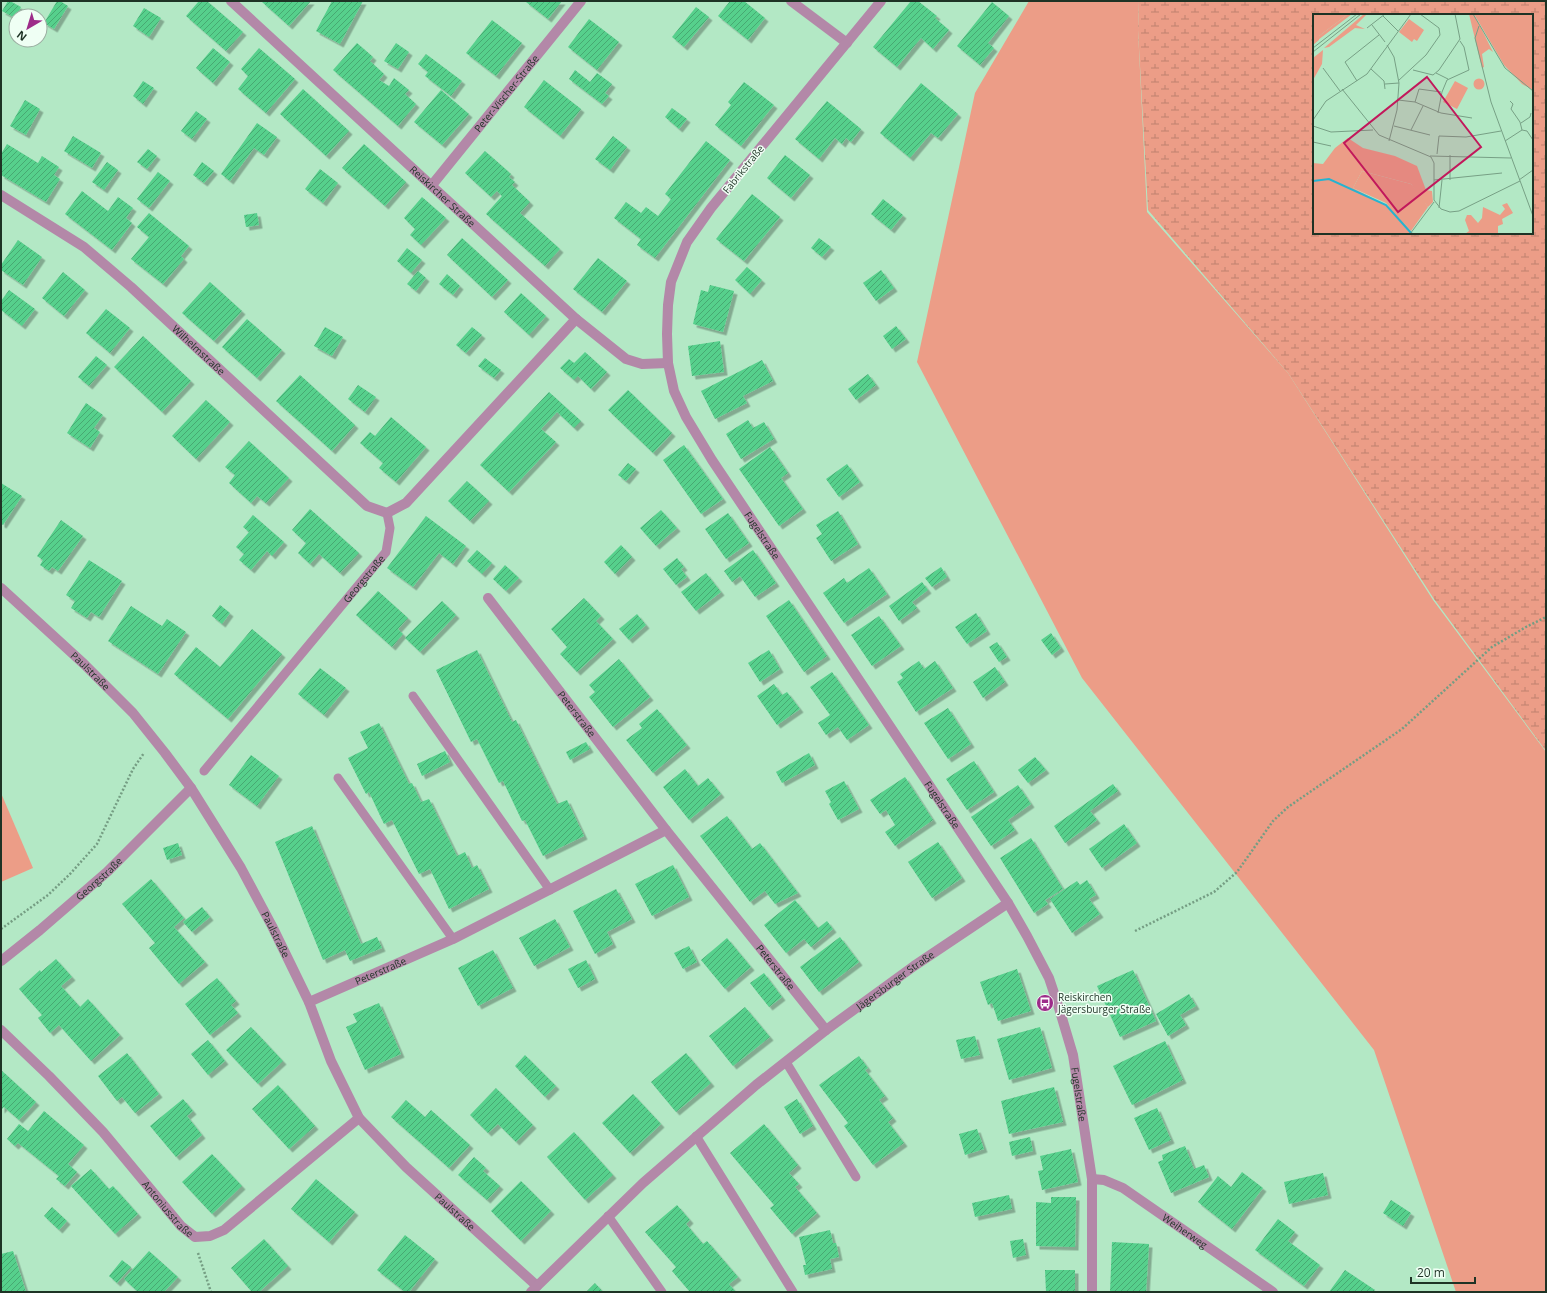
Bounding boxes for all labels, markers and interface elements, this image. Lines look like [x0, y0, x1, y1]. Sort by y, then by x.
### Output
north arrow [8, 8, 48, 48]
inset map [1313, 14, 1533, 234]
text: N [13, 28, 30, 45]
street label: Peter-Vischer-Straße [471, 51, 542, 135]
street label: Fabrikstraße [719, 142, 767, 196]
street label: Reiskircher Straße [407, 162, 479, 230]
street label: Wilhelmstraße [169, 322, 229, 378]
street label: Fugelstraße [741, 509, 784, 562]
street label: Georgstraße [340, 552, 388, 606]
street label: Paulstraße [68, 648, 114, 694]
street label: Peterstraße [555, 688, 599, 740]
street label: Fugelstraße [921, 778, 964, 832]
street label: Georgstraße [72, 854, 125, 903]
street label: Paulstraße [258, 909, 293, 960]
street label: Peterstraße [753, 941, 799, 993]
street label: Jägersburger Straße [852, 947, 937, 1013]
street label: Peterstraße [353, 953, 409, 988]
place label: Reiskirchen Jägersburger Straße [1057, 990, 1151, 1016]
bus stop icon: Reiskirchen Jägersburger Straße [1035, 993, 1055, 1013]
street label: Fugelstraße [1068, 1066, 1090, 1123]
street label: Antoniusstraße [139, 1178, 197, 1241]
street label: Paulstraße [432, 1190, 479, 1234]
street label: Weiherweg [1160, 1210, 1211, 1252]
scale bar [1411, 1259, 1475, 1285]
text: 20 m [1417, 1264, 1445, 1281]

